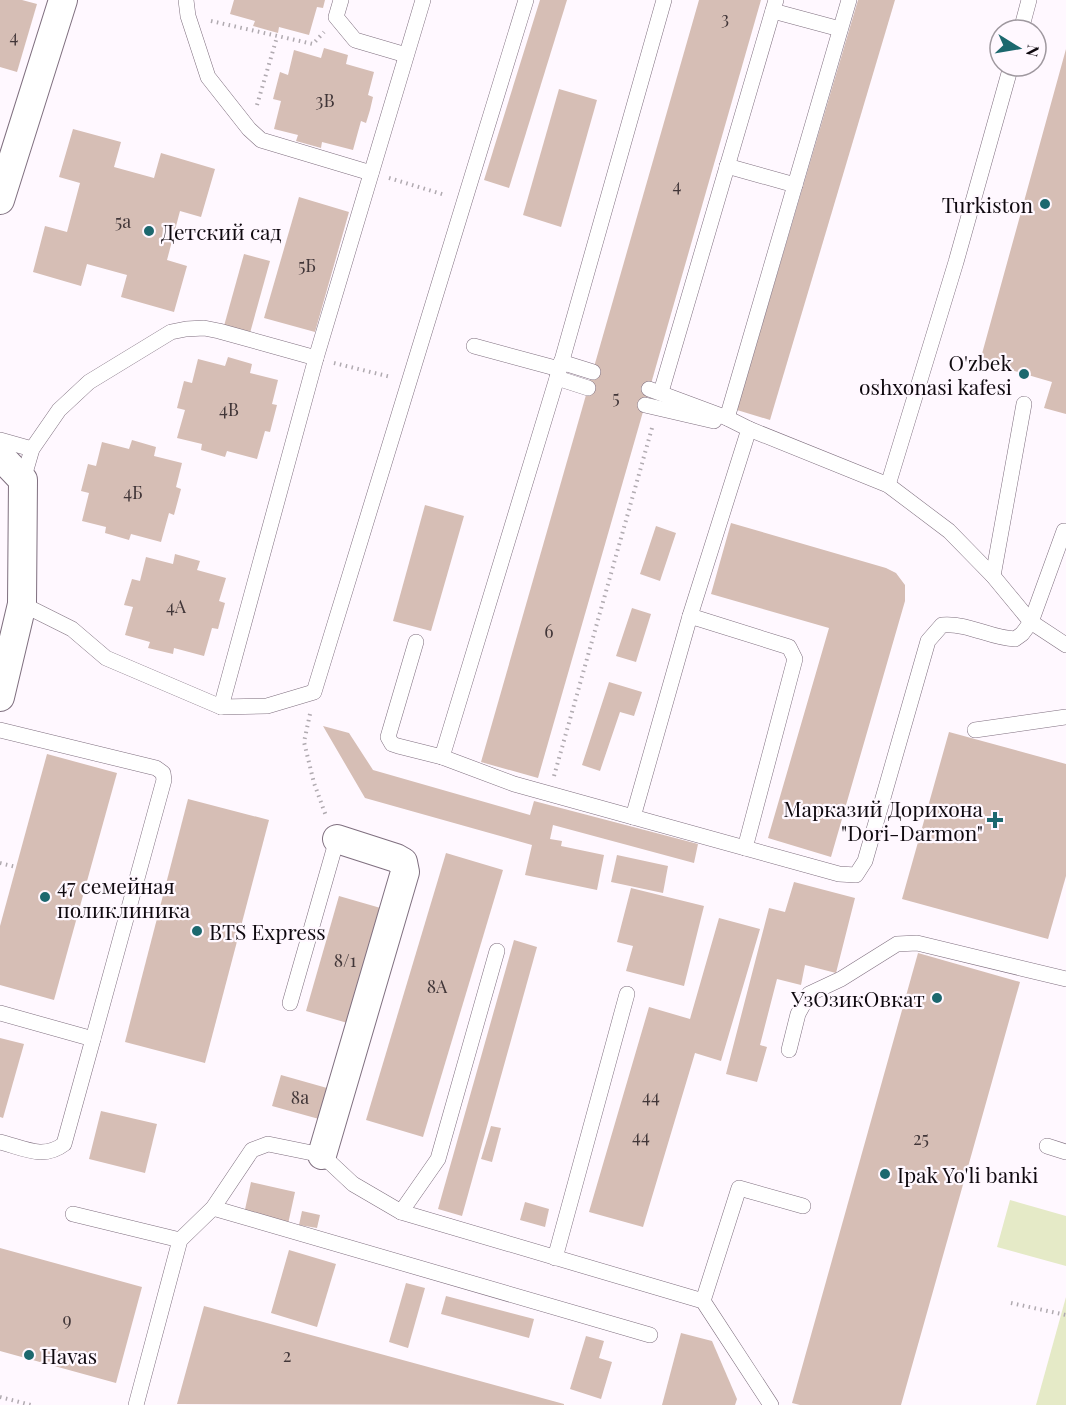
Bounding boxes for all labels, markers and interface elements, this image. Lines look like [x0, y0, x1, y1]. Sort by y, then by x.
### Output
house number: 3 [721, 6, 729, 30]
north arrow [988, 18, 1048, 78]
house number: 4 [10, 24, 19, 48]
text: N [1022, 43, 1045, 59]
house number: 3В [315, 88, 335, 112]
house number: 4 [673, 173, 682, 197]
place label: Turkiston [942, 190, 1033, 218]
marker: Turkiston [1038, 197, 1052, 211]
house number: 5a [115, 209, 131, 233]
place label: Детский сад [161, 217, 282, 245]
marker: Детский сад [142, 224, 156, 238]
house number: 5Б [298, 253, 316, 277]
place label: O'zbek oshxonasi kafesi [859, 348, 1012, 400]
marker: O'zbek oshxonasi kafesi [1017, 367, 1031, 381]
house number: 5 [612, 385, 620, 409]
house number: 4В [219, 397, 239, 421]
house number: 4Б [123, 480, 143, 504]
house number: 4А [166, 594, 187, 618]
house number: 6 [544, 619, 554, 643]
place label: Марказий Дорихона "Dori-Darmon" [783, 794, 984, 846]
marker: Марказий Дорихона "Dori-Darmon" [988, 813, 1002, 827]
place label: 47 семейная поликлиника [57, 871, 191, 923]
marker: 47 семейная поликлиника [38, 890, 52, 904]
place label: BTS Express [209, 917, 326, 945]
marker: BTS Express [190, 924, 204, 938]
house number: 8/1 [334, 948, 357, 972]
house number: 8А [427, 974, 448, 998]
place label: УзОзикОвкат [790, 984, 925, 1012]
marker: УзОзикОвкат [930, 991, 944, 1005]
house number: 44 [642, 1084, 660, 1108]
house number: 8a [291, 1085, 309, 1109]
house number: 44 [632, 1124, 650, 1148]
house number: 25 [913, 1126, 929, 1150]
place label: Ipak Yo'li banki [897, 1160, 1038, 1188]
marker: Ipak Yo'li banki [878, 1167, 892, 1181]
house number: 9 [62, 1307, 72, 1331]
place label: Havas [41, 1341, 97, 1369]
house number: 2 [283, 1343, 291, 1367]
marker: Havas [22, 1348, 36, 1362]

